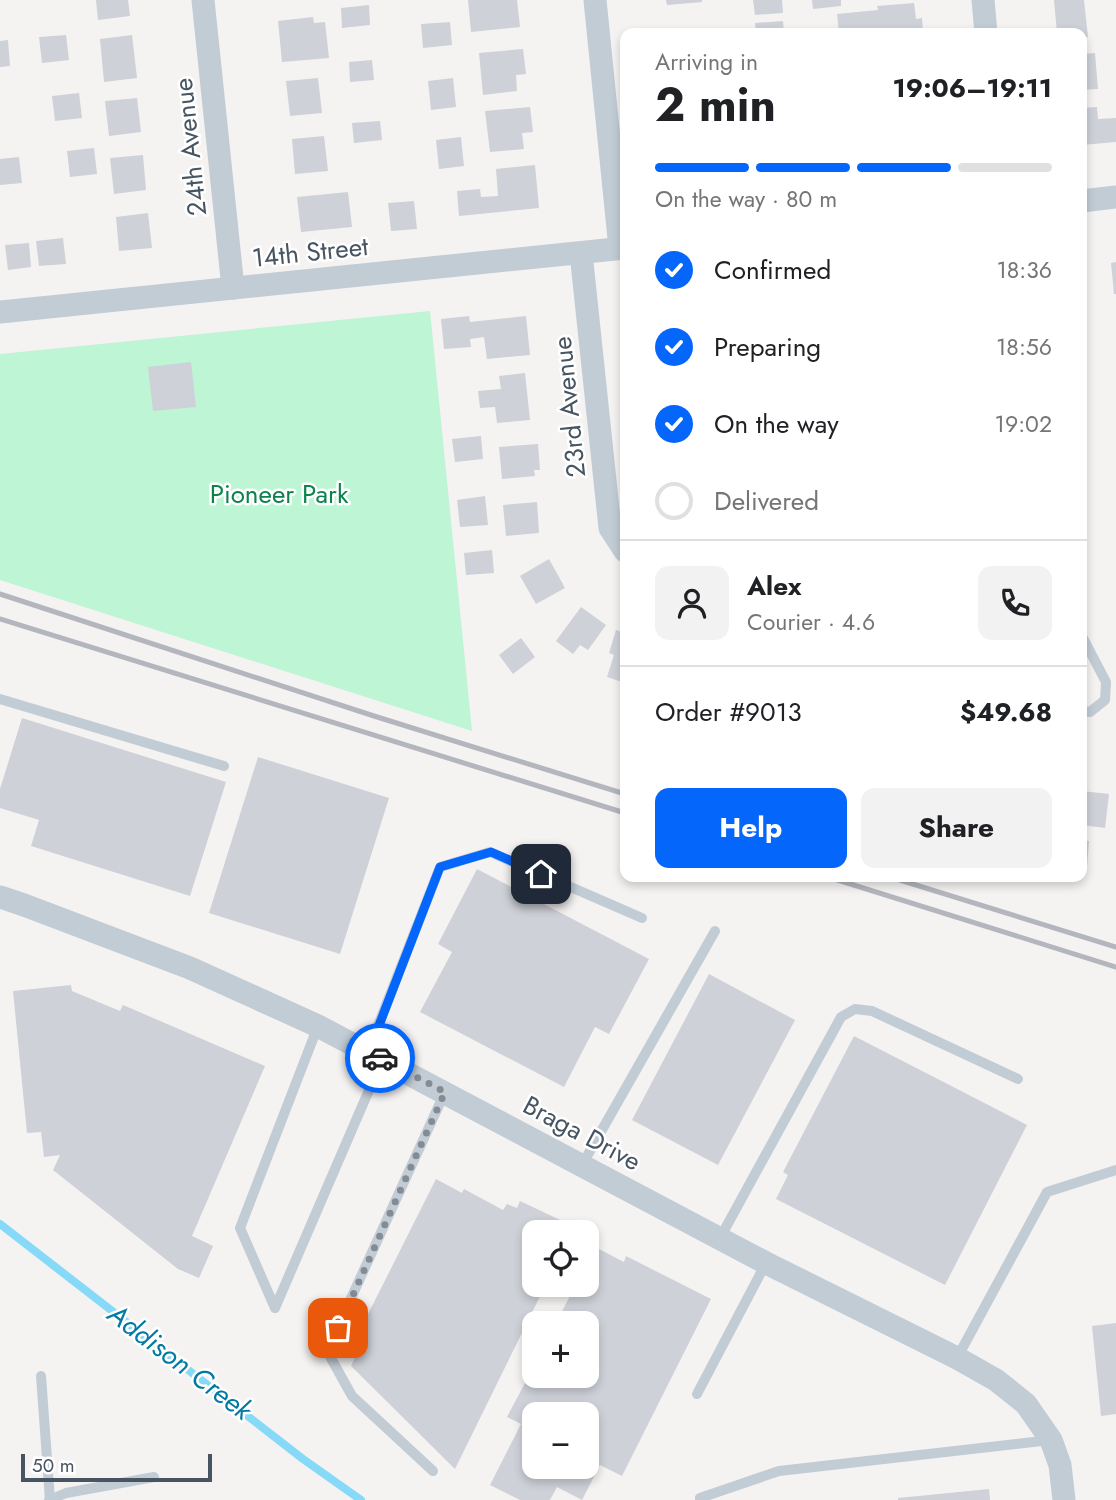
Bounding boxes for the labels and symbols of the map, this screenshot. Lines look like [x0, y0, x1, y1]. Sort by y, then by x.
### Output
street label: 24th Avenue [164, 76, 216, 218]
street label: 14th Street [250, 227, 371, 277]
street label: 23rd Avenue [543, 335, 595, 479]
park label: Pioneer Park [210, 475, 349, 513]
pin [511, 844, 571, 904]
courier [345, 1023, 415, 1093]
street label: Braga Drive [516, 1086, 648, 1180]
water label: Addison Creek [98, 1293, 262, 1431]
pin [308, 1298, 368, 1358]
scale bar [21, 1451, 212, 1483]

